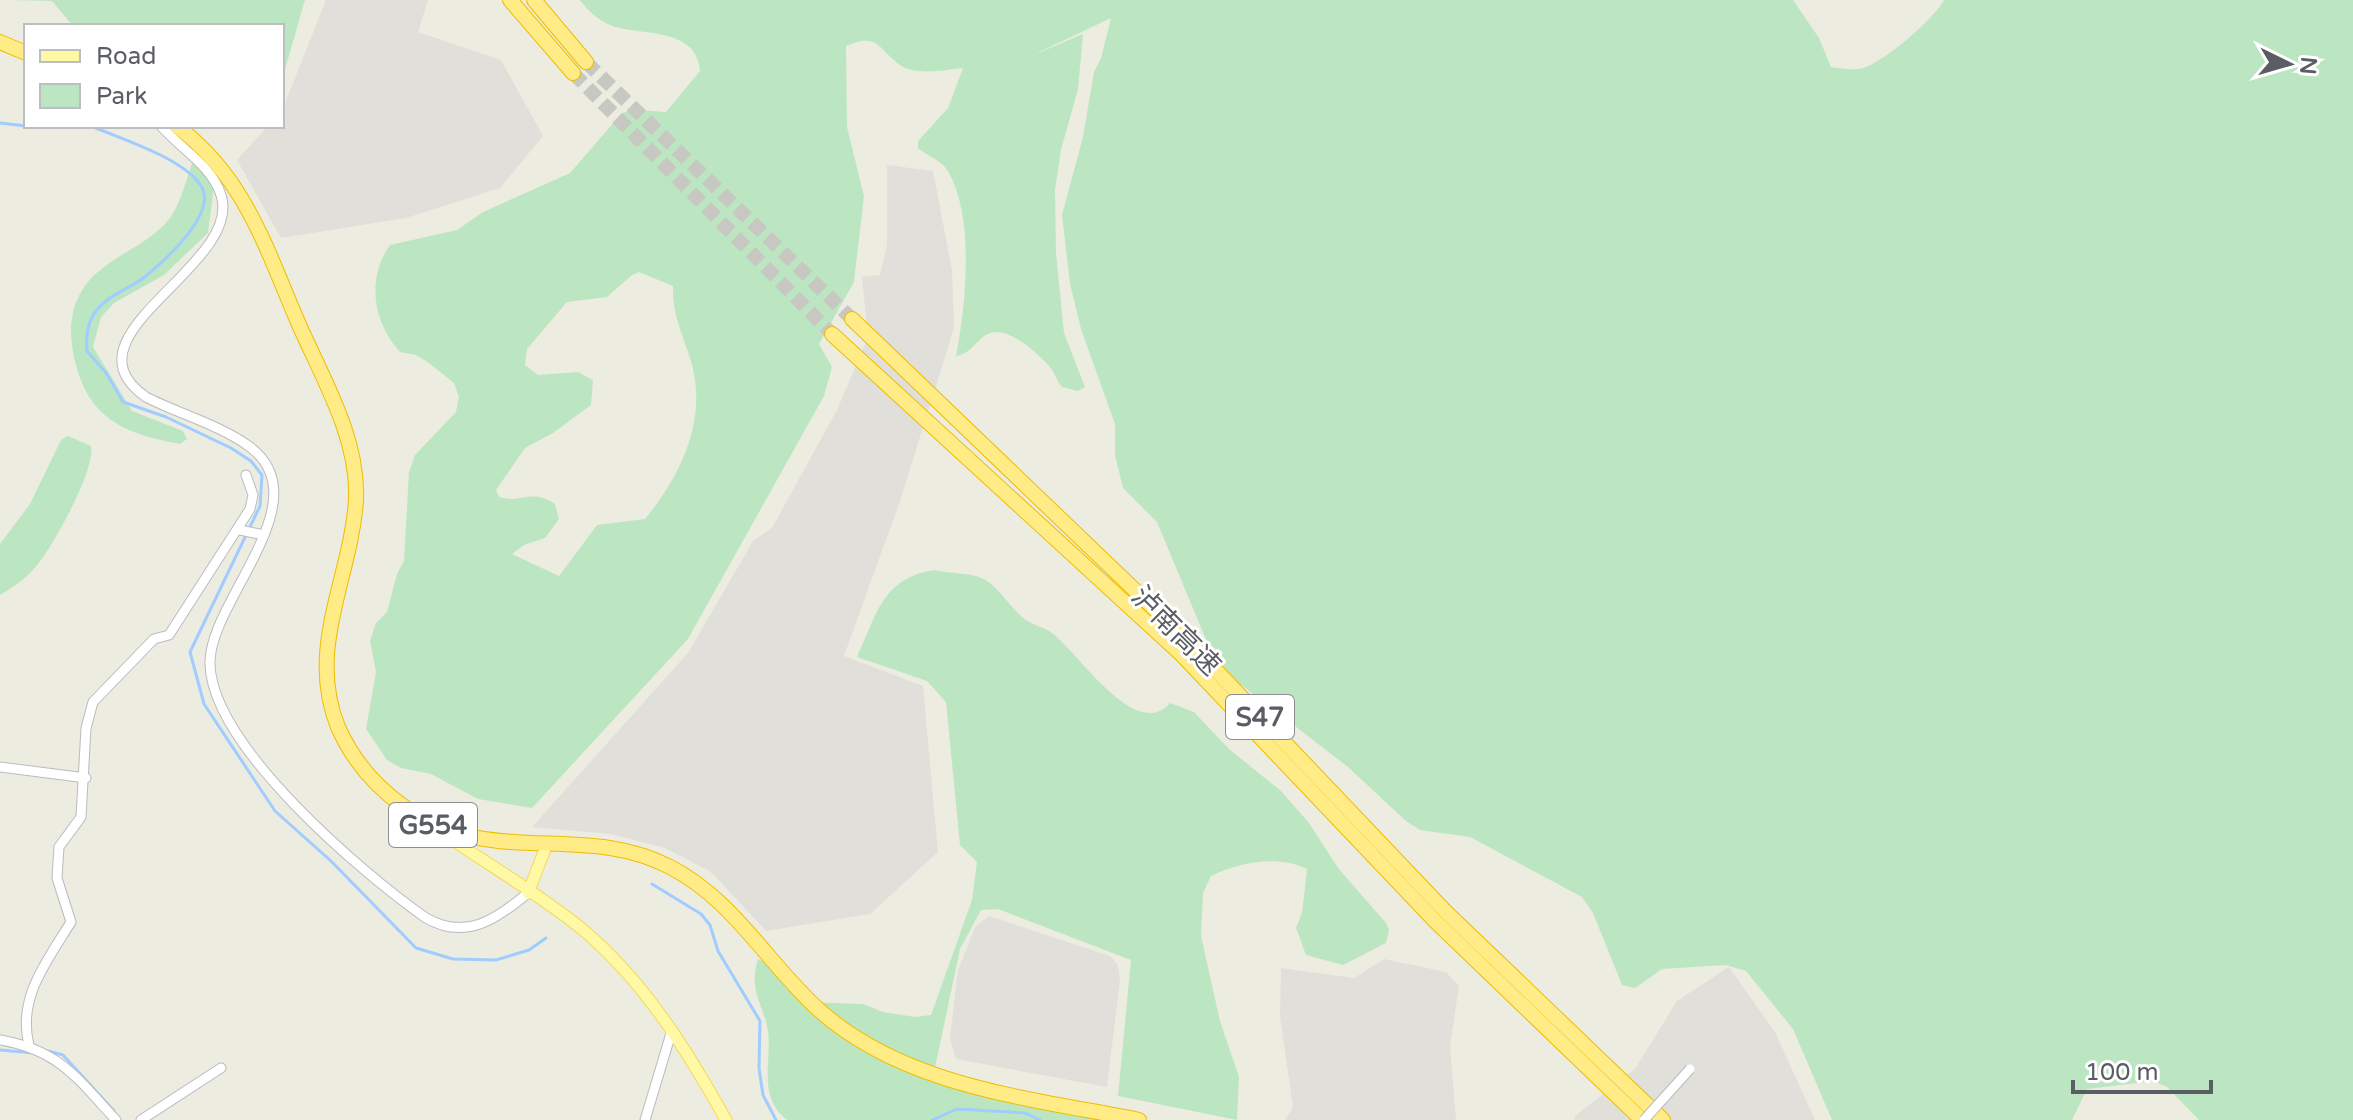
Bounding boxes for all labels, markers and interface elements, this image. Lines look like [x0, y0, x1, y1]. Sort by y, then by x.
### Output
legend [24, 24, 284, 128]
north arrow [2249, 24, 2329, 104]
text: Road [96, 42, 156, 71]
text: N [2294, 56, 2322, 76]
text: Park [96, 82, 147, 111]
street label: 泸南高速 [1124, 579, 1228, 683]
road number: S47 [1226, 695, 1294, 739]
road number: G554 [389, 803, 477, 847]
scale bar [2073, 1044, 2211, 1094]
text: 100 m [2085, 1058, 2159, 1087]

